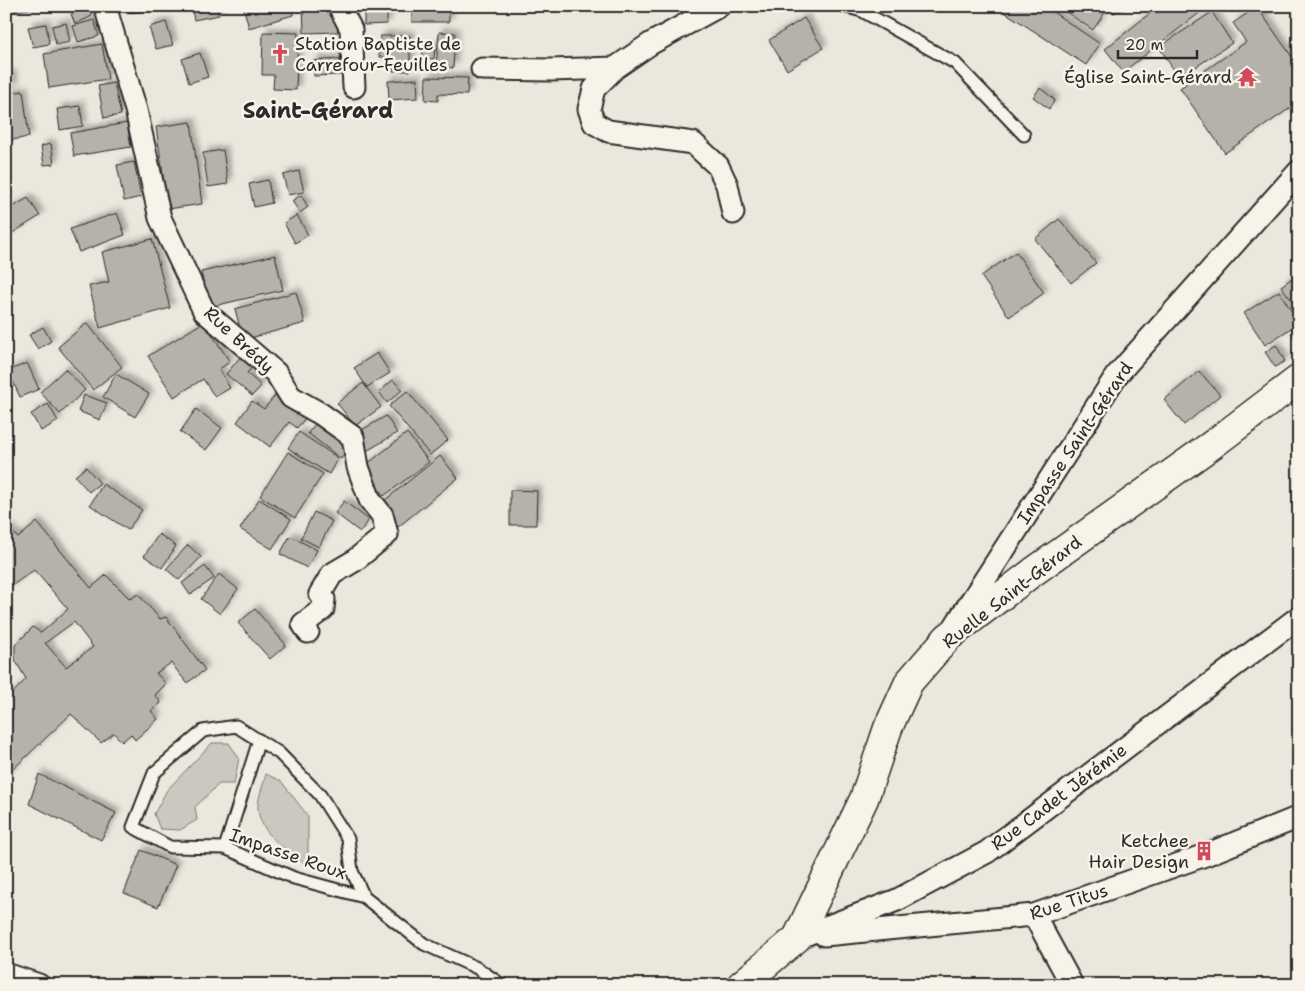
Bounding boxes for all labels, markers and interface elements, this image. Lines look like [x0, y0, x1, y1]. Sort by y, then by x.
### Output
scale bar [1118, 28, 1196, 60]
place label: Station Baptiste de Carrefour-Feuilles [295, 32, 461, 77]
text: 20 m [1125, 35, 1164, 55]
church icon: Station Baptiste de Carrefour-Feuilles [269, 43, 291, 65]
place label: Église Saint-Gérard [1064, 65, 1232, 89]
temple icon: Église Saint-Gérard [1236, 66, 1258, 88]
district label: Saint-Gérard [243, 96, 393, 125]
street label: Rue Brédy [199, 301, 279, 379]
street label: Impasse Saint-Gérard [1012, 357, 1138, 529]
street label: Ruelle Saint-Gérard [937, 530, 1087, 654]
street label: Rue Cadet Jérémie [986, 738, 1132, 856]
street label: Impasse Roux [226, 823, 350, 885]
place label: Ketchee Hair Design [1089, 829, 1189, 874]
building icon: Ketchee Hair Design [1193, 840, 1215, 862]
street label: Rue Titus [1027, 878, 1111, 926]

